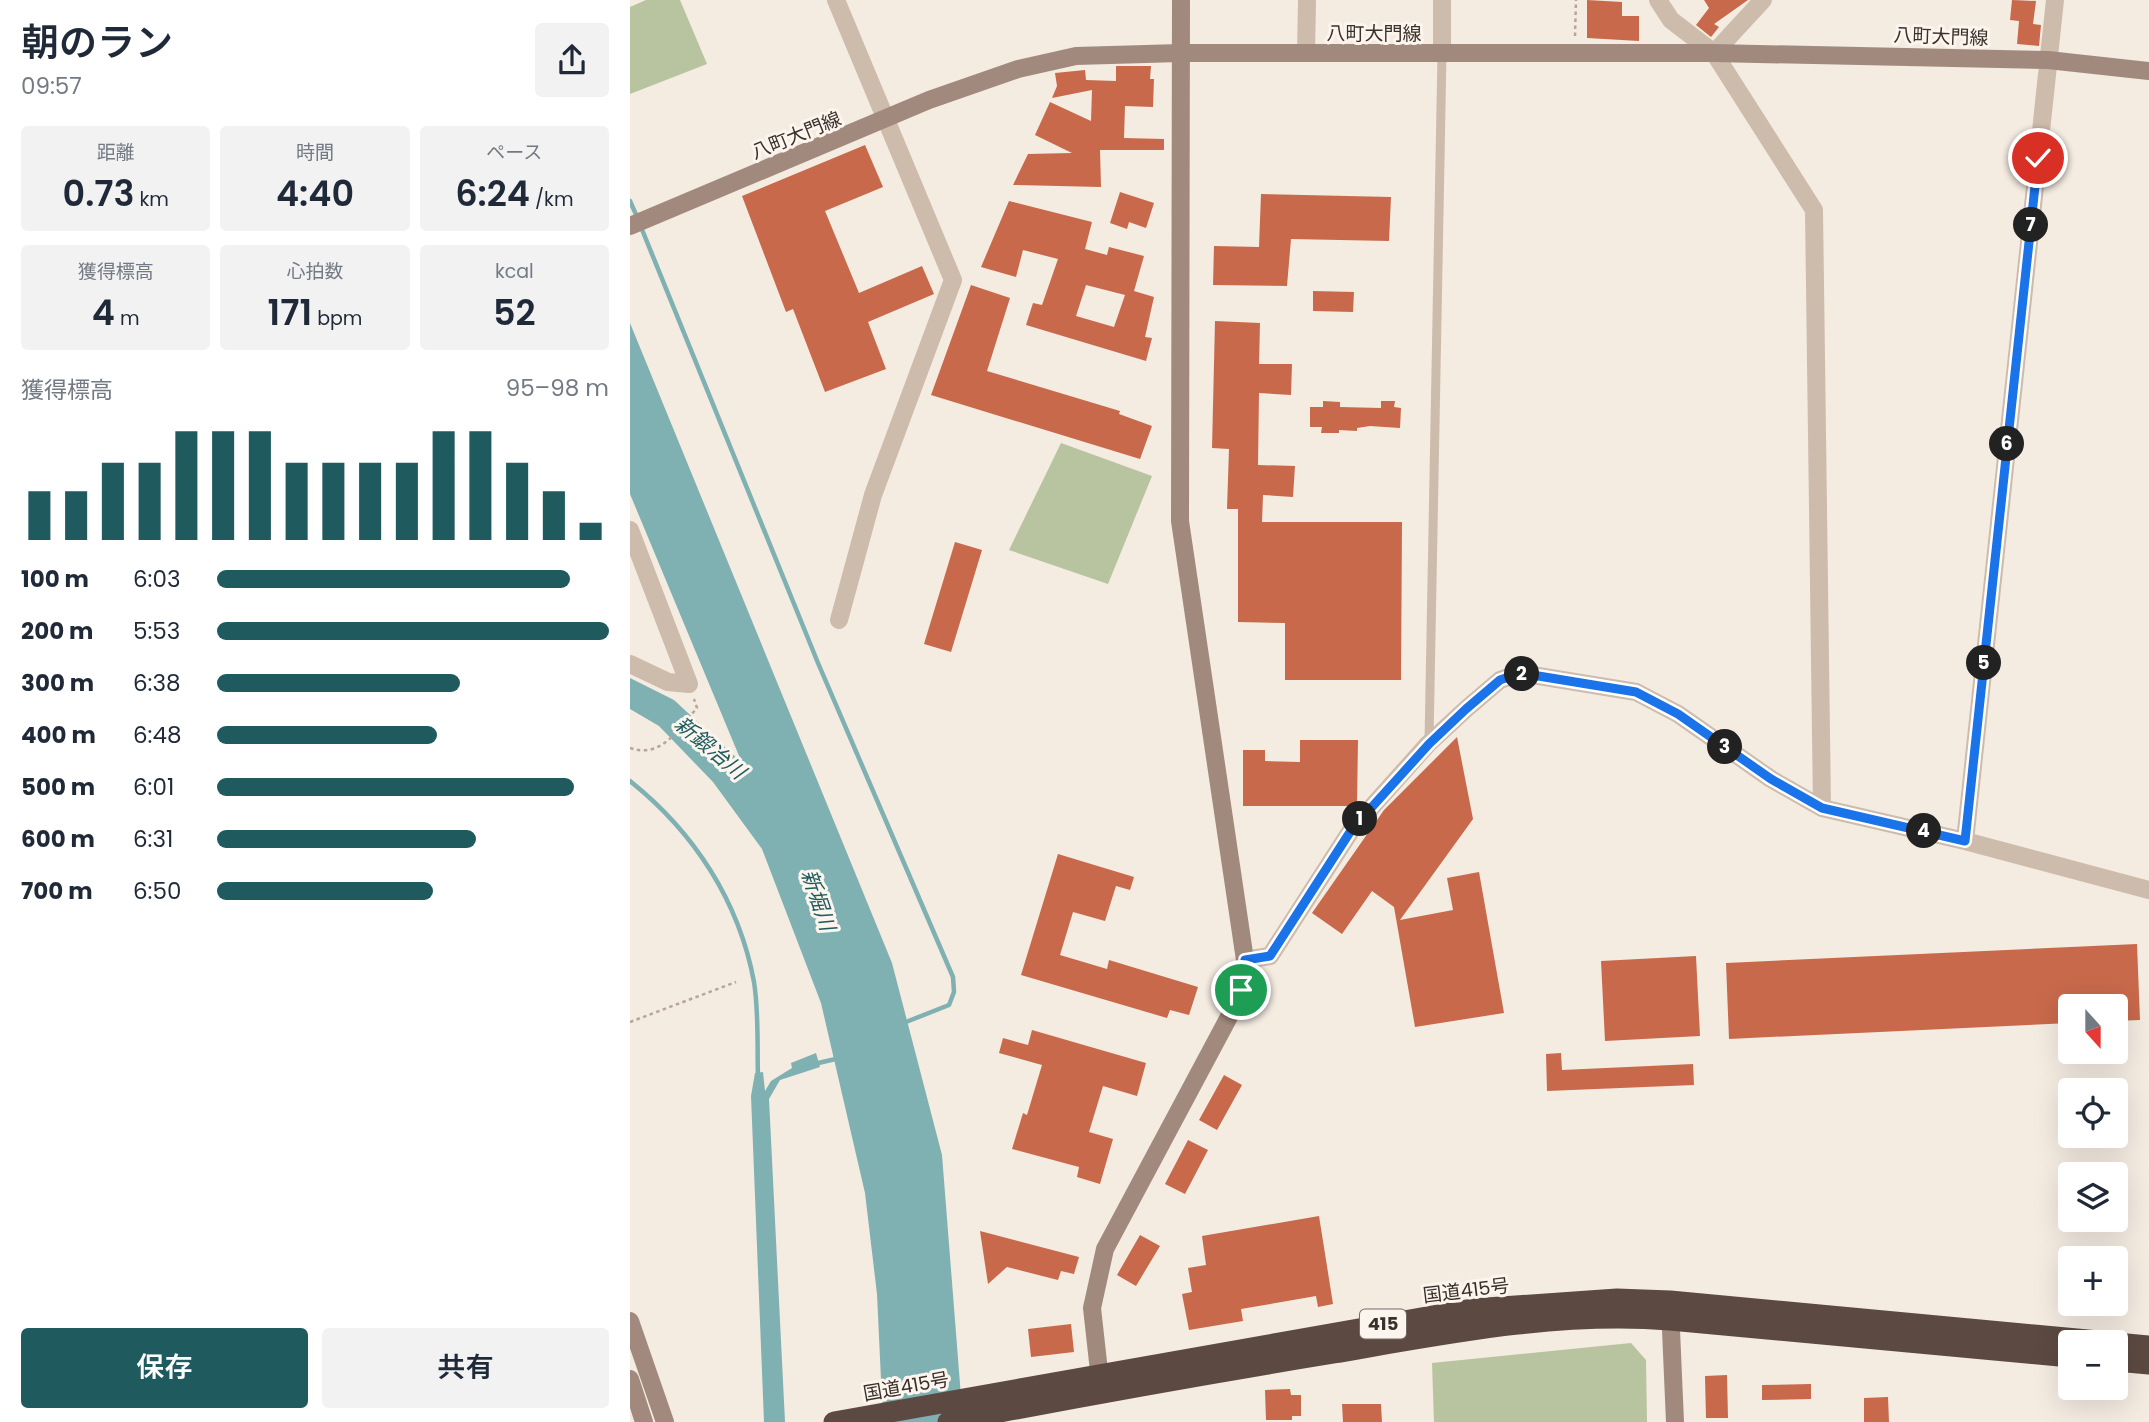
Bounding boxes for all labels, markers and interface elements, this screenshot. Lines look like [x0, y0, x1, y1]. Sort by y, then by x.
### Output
text: 朝のラン [21, 16, 173, 69]
street label: 八町大門線 [1326, 20, 1422, 47]
street label: 八町大門線 [1893, 21, 1989, 52]
button: share [535, 23, 609, 97]
text: 09:57 [21, 70, 82, 102]
street label: 八町大門線 [747, 105, 845, 166]
pin [2008, 128, 2068, 188]
text: 距離 [97, 139, 135, 166]
text: 時間 [296, 139, 334, 166]
text: ペース [486, 139, 542, 166]
icon: check [2019, 139, 2057, 177]
text: 0.73 [63, 169, 134, 218]
text: 4:40 [276, 169, 354, 218]
text: 6:24 [455, 169, 530, 218]
text: km [134, 186, 169, 213]
text: /km [530, 186, 573, 213]
pin: 7 [2014, 208, 2048, 243]
text: 7 [2025, 211, 2036, 238]
text: 獲得標高 [78, 258, 154, 285]
text: 心拍数 [286, 258, 344, 285]
text: kcal [495, 258, 534, 285]
text: 4 [92, 288, 115, 337]
text: 171 [268, 288, 312, 337]
text: 52 [493, 288, 536, 337]
text: m [115, 305, 140, 332]
text: bpm [312, 305, 362, 332]
text: 95–98 m [506, 372, 609, 404]
text: 獲得標高 [21, 374, 113, 406]
pin: 6 [1990, 426, 2024, 462]
text: 6 [2000, 430, 2013, 457]
text: 100 m [21, 563, 89, 595]
text: 6:03 [133, 563, 181, 595]
text: 200 m [21, 615, 93, 647]
text: 5:53 [133, 615, 180, 647]
pin: 5 [1966, 646, 2002, 680]
text: 5 [1977, 649, 1990, 676]
pin: 2 [1504, 656, 1540, 692]
text: 2 [1516, 660, 1527, 687]
text: 300 m [21, 667, 94, 699]
text: 6:38 [133, 667, 181, 699]
water label: 新鍛冶川 [669, 710, 753, 787]
text: 400 m [21, 719, 96, 751]
text: 6:48 [133, 719, 181, 751]
pin: 3 [1708, 730, 1742, 764]
text: 3 [1719, 733, 1730, 760]
text: 500 m [21, 771, 95, 803]
text: 6:01 [133, 771, 174, 803]
pin: 1 [1342, 802, 1378, 836]
text: 1 [1356, 805, 1363, 832]
pin: 4 [1906, 814, 1942, 848]
text: 4 [1917, 817, 1930, 844]
text: 600 m [21, 823, 95, 855]
text: 6:31 [133, 823, 173, 855]
water label: 新堀川 [795, 865, 843, 936]
text: 700 m [21, 875, 93, 907]
text: 6:50 [133, 875, 181, 907]
pin [1211, 960, 1271, 1020]
icon: arrive [1222, 971, 1260, 1009]
north arrow [2058, 994, 2128, 1064]
map controls [2058, 994, 2128, 1400]
button: locate [2058, 1078, 2128, 1148]
button: layers [2058, 1162, 2128, 1232]
button: + [2058, 1246, 2128, 1316]
street label: 国道415号 [1421, 1272, 1511, 1309]
road number: 415 [1360, 1310, 1406, 1338]
button: 保存 [21, 1328, 308, 1408]
button: 共有 [322, 1328, 609, 1408]
button: − [2058, 1330, 2128, 1400]
street label: 国道415号 [861, 1366, 951, 1407]

